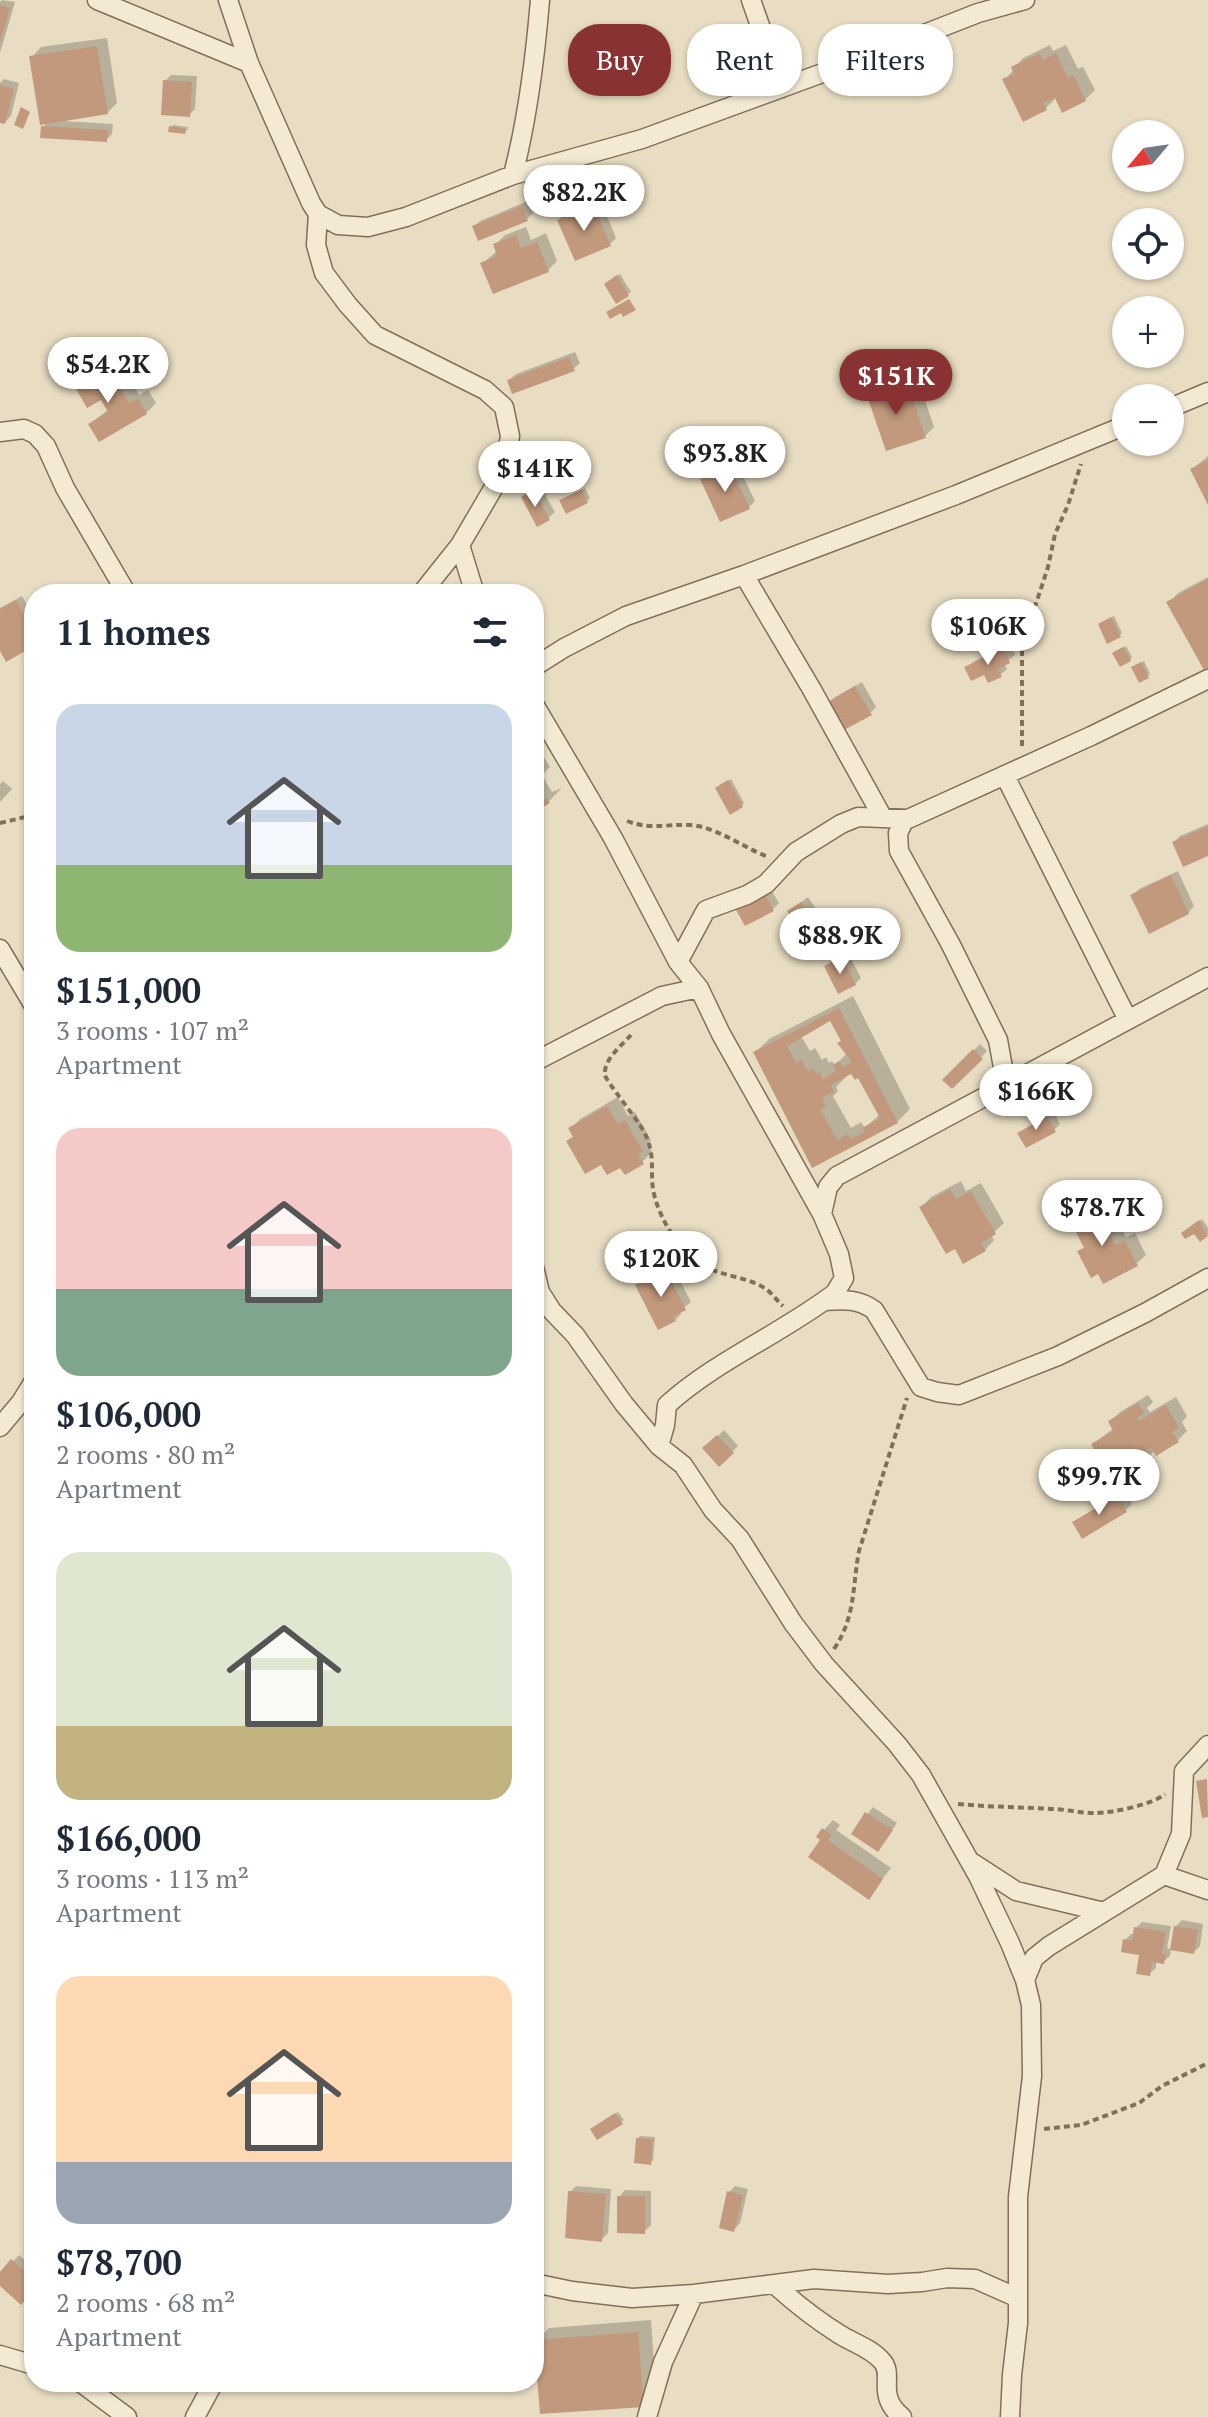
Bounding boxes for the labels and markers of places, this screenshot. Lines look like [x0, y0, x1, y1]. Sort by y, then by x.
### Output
pin: $82.2K [519, 165, 649, 233]
pin: $54.2K [43, 337, 173, 405]
pin: $151K [840, 349, 952, 417]
pin: $93.8K [660, 426, 790, 494]
pin: $141K [479, 441, 591, 509]
pin: $106K [932, 599, 1044, 667]
pin: $88.9K [775, 908, 905, 976]
pin: $166K [980, 1064, 1092, 1132]
pin: $78.7K [1037, 1180, 1167, 1248]
pin: $120K [605, 1231, 717, 1299]
pin: $99.7K [1034, 1449, 1164, 1517]

